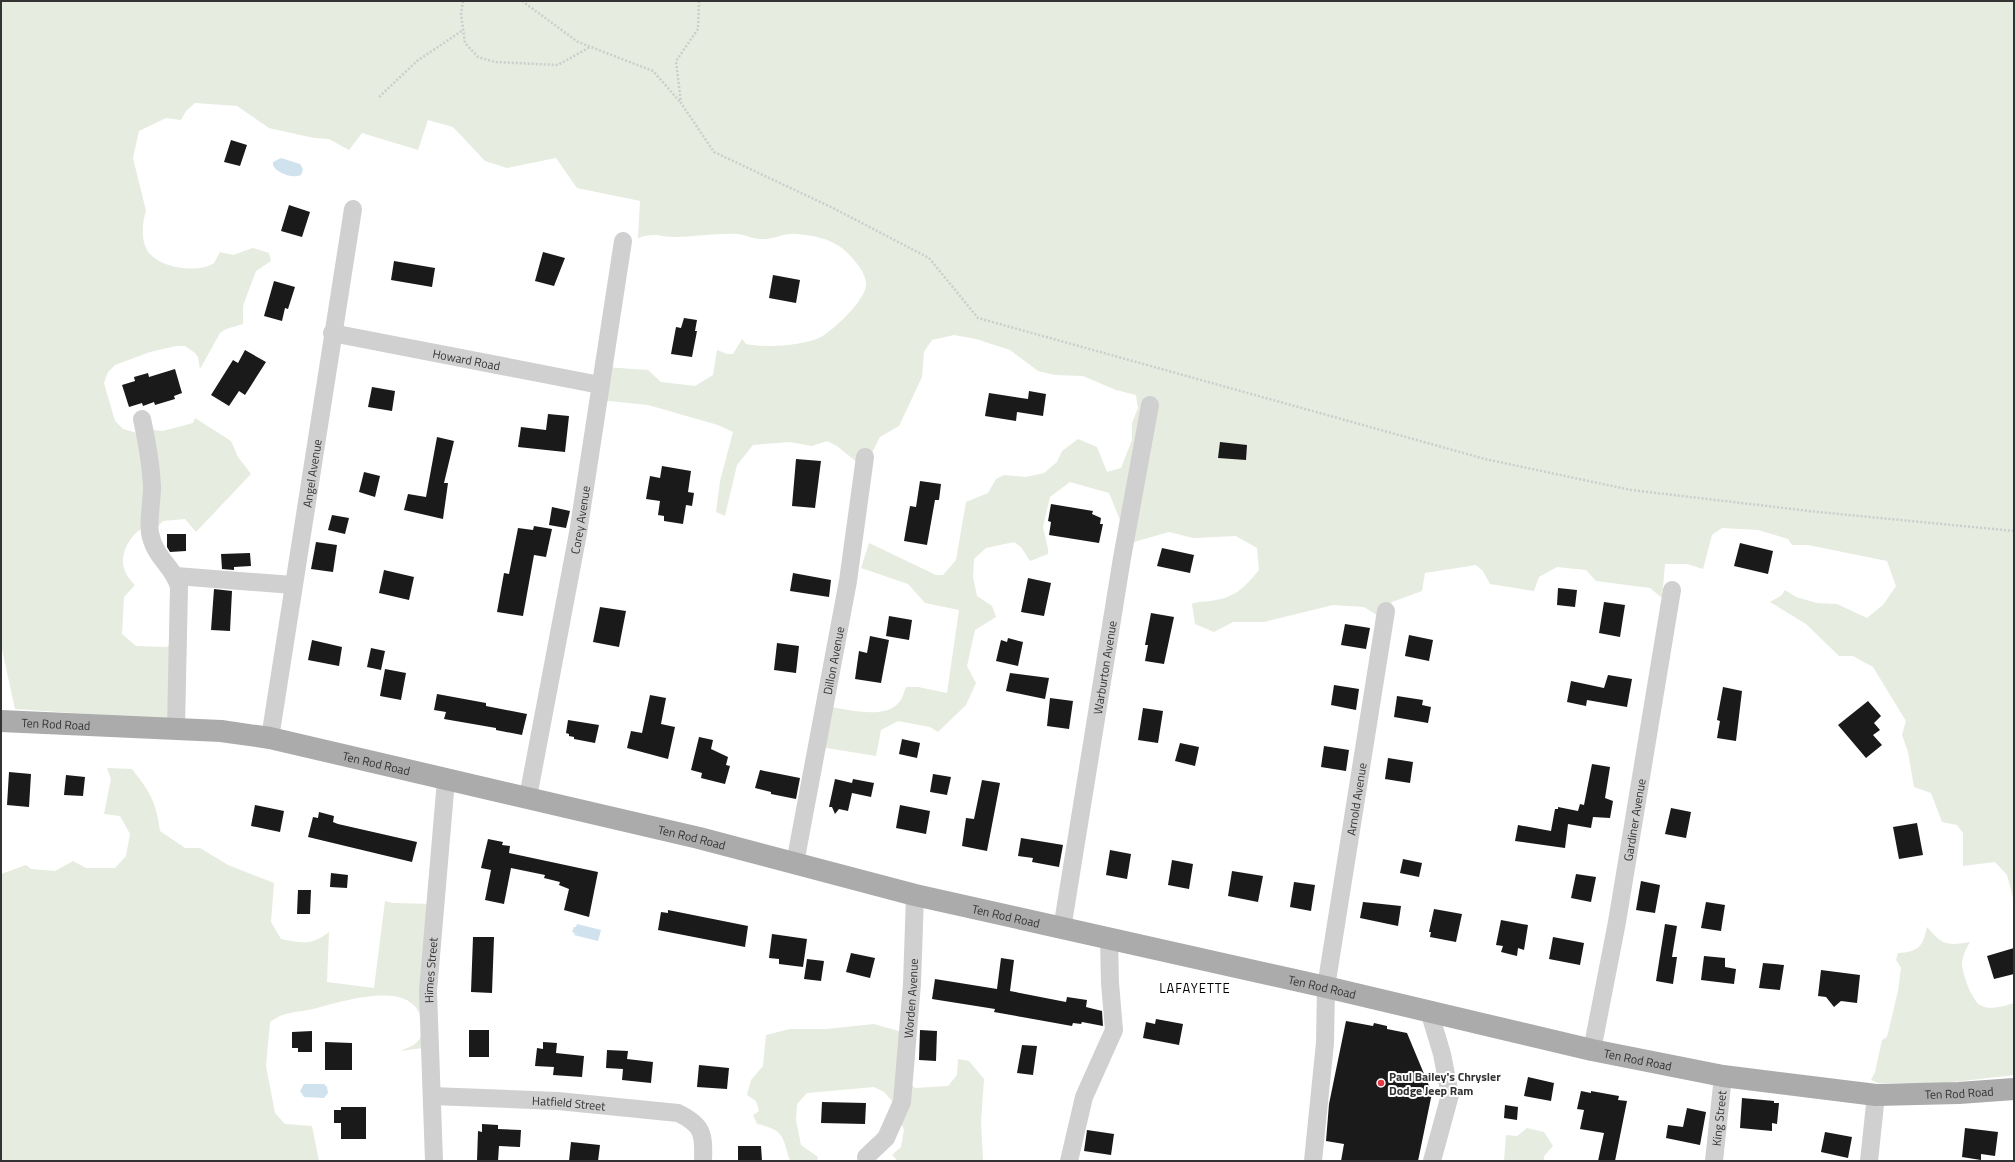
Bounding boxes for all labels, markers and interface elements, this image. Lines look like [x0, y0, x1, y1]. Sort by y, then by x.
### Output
street label: Howard Road [431, 343, 502, 375]
street label: Angel Avenue [297, 438, 326, 509]
street label: Corey Avenue [565, 484, 595, 555]
street label: Warburton Avenue [1087, 619, 1121, 716]
street label: Dillon Avenue [817, 625, 849, 696]
street label: Ten Rod Road [21, 712, 91, 735]
street label: Ten Rod Road [341, 746, 412, 780]
street label: Arnold Avenue [1341, 761, 1371, 837]
street label: Gardiner Avenue [1618, 777, 1650, 862]
street label: Ten Rod Road [656, 819, 728, 854]
street label: Ten Rod Road [970, 899, 1042, 932]
street label: Himes Street [418, 936, 442, 1003]
street label: Worden Avenue [898, 958, 922, 1039]
street label: Ten Rod Road [1287, 969, 1358, 1003]
district label: LAFAYETTE [1159, 978, 1231, 998]
street label: Ten Rod Road [1602, 1043, 1674, 1075]
place label: Paul Bailey's Chrysler Dodge Jeep Ram [1389, 1067, 1501, 1100]
marker: Paul Bailey's Chrysler Dodge Jeep Ram [1376, 1078, 1386, 1088]
street label: Ten Rod Road [1924, 1081, 1994, 1103]
street label: King Street [1706, 1089, 1731, 1147]
street label: Hatfield Street [532, 1090, 607, 1115]

